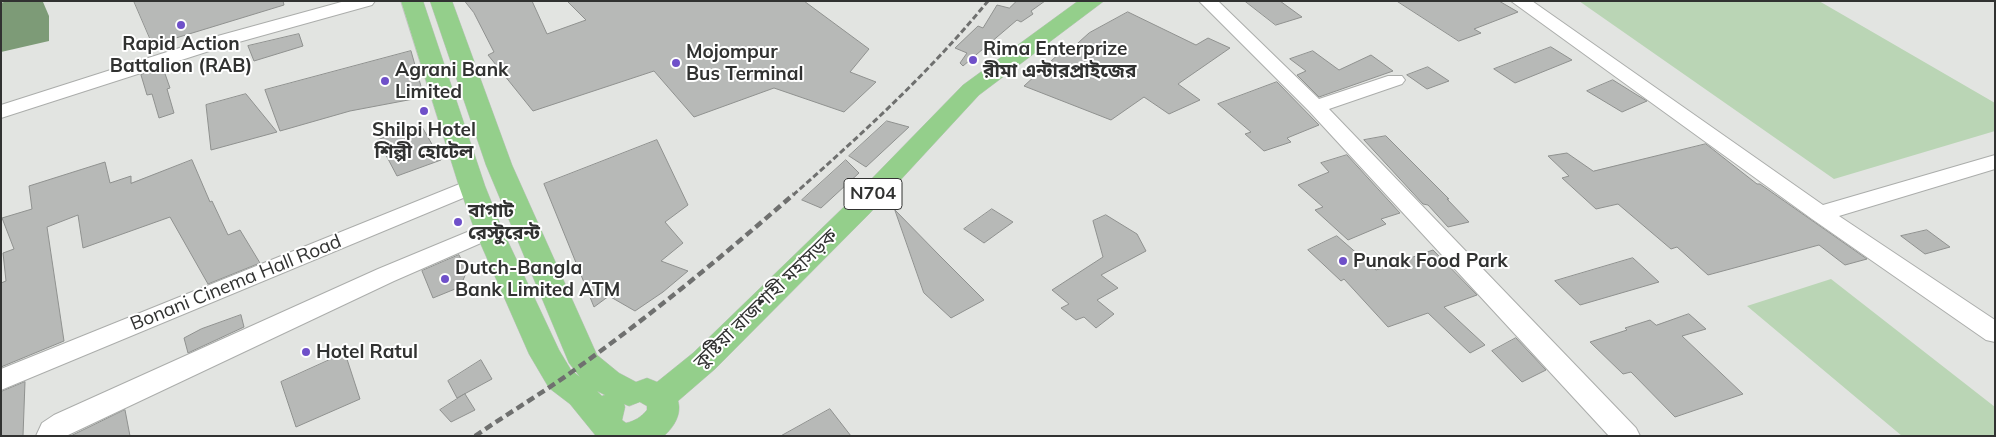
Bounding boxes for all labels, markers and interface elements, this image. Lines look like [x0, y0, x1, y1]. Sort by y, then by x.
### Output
marker: Rapid Action Battalion (RAB) [175, 19, 187, 31]
place label: Rapid Action Battalion (RAB) [110, 33, 252, 77]
place label: Rima Enterprize রীমা এন্টারপ্রাইজের [983, 38, 1136, 82]
place label: Mojompur Bus Terminal [686, 41, 804, 85]
marker: Rima Enterprize রীমা এন্টারপ্রাইজের [967, 54, 979, 66]
marker: Mojompur Bus Terminal [670, 57, 682, 69]
place label: Agrani Bank Limited [395, 59, 509, 103]
marker: Agrani Bank Limited [379, 75, 391, 87]
marker: Shilpi Hotel শিল্পী হোটেল [418, 105, 430, 117]
place label: Shilpi Hotel শিল্পী হোটেল [372, 119, 476, 163]
road number: N704 [844, 178, 902, 210]
place label: বাগাট রেস্টুরেন্ট [468, 200, 540, 244]
marker: বাগাট রেস্টুরেন্ট [452, 216, 464, 228]
street label: কুষ্টিয়া রাজশাহী মহাসড়ক [689, 225, 843, 373]
street label: Bonani Cinema Hall Road [127, 230, 345, 336]
place label: Punak Food Park [1353, 250, 1508, 272]
marker: Punak Food Park [1337, 255, 1349, 267]
place label: Dutch-Bangla Bank Limited ATM [455, 257, 620, 301]
marker: Dutch-Bangla Bank Limited ATM [439, 273, 451, 285]
place label: Hotel Ratul [316, 341, 418, 363]
marker: Hotel Ratul [300, 346, 312, 358]

